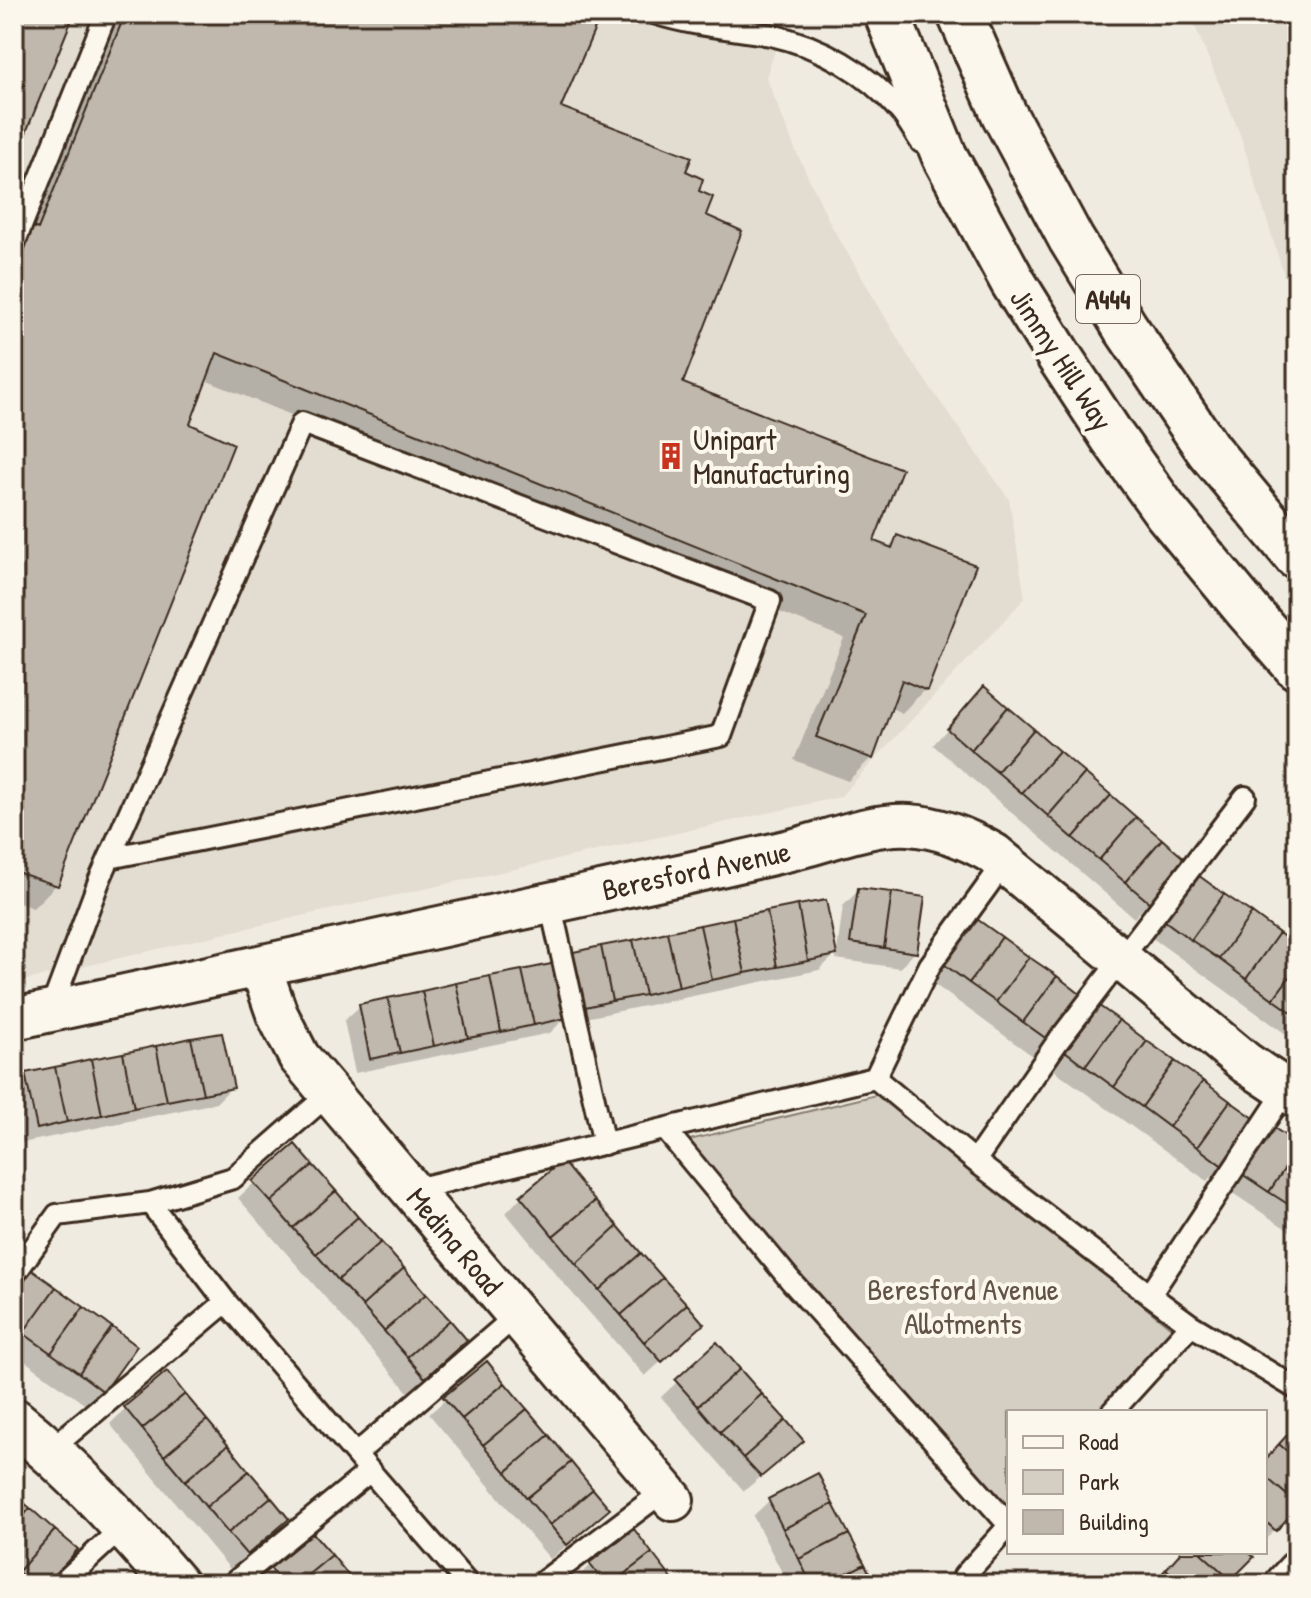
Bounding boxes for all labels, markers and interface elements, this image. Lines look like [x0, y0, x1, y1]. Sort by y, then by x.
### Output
road number: A444 [1076, 275, 1140, 323]
street label: Jimmy Hill Way [1001, 280, 1123, 438]
place label: Unipart Manufacturing [693, 419, 850, 493]
building icon: Unipart Manufacturing [656, 441, 686, 471]
street label: Beresford Avenue [598, 831, 794, 909]
street label: Medina Road [398, 1179, 512, 1304]
park label: Beresford Avenue Allotments [867, 1269, 1059, 1343]
legend [1007, 1410, 1267, 1554]
text: Road [1079, 1425, 1118, 1457]
text: Park [1079, 1465, 1119, 1497]
text: Building [1079, 1505, 1149, 1537]

